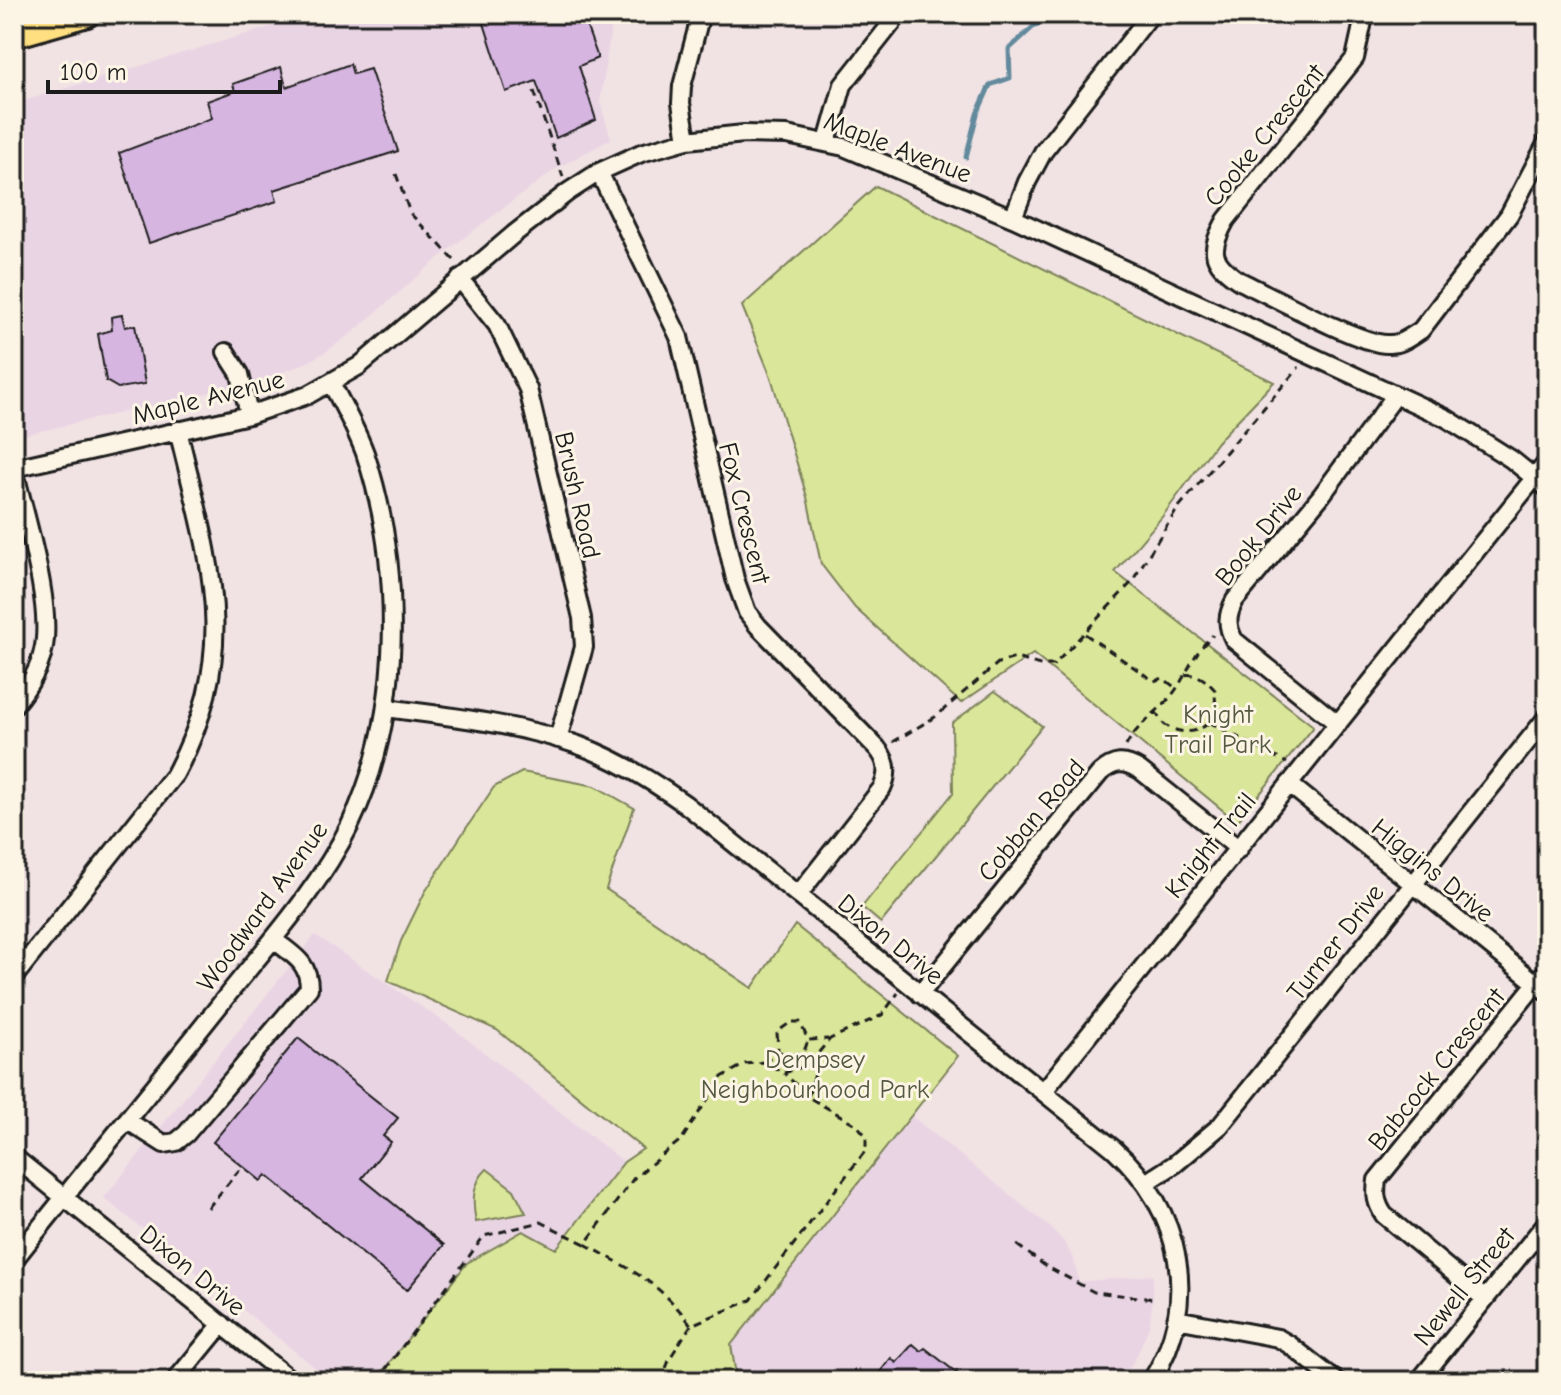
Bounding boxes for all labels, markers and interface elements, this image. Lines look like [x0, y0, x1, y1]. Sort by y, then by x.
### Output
scale bar [48, 44, 280, 94]
street label: Cooke Crescent [1198, 57, 1332, 213]
text: 100 m [60, 58, 127, 86]
street label: Maple Avenue [820, 106, 976, 190]
street label: Maple Avenue [129, 365, 287, 431]
street label: Brush Road [548, 429, 606, 562]
street label: Fox Crescent [712, 439, 776, 589]
street label: Book Drive [1209, 479, 1308, 592]
park label: Knight Trail Park [1165, 700, 1272, 760]
street label: Cobban Road [972, 753, 1092, 888]
street label: Knight Trail [1159, 787, 1262, 904]
street label: Higgins Drive [1365, 813, 1499, 929]
street label: Woodward Avenue [191, 816, 334, 997]
street label: Turner Drive [1281, 878, 1391, 1007]
street label: Dixon Drive [832, 888, 949, 991]
street label: Babcock Crescent [1362, 981, 1512, 1157]
park label: Dempsey Neighbourhood Park [701, 1045, 930, 1105]
street label: Dixon Drive [134, 1219, 251, 1322]
street label: Newell Street [1408, 1220, 1523, 1352]

